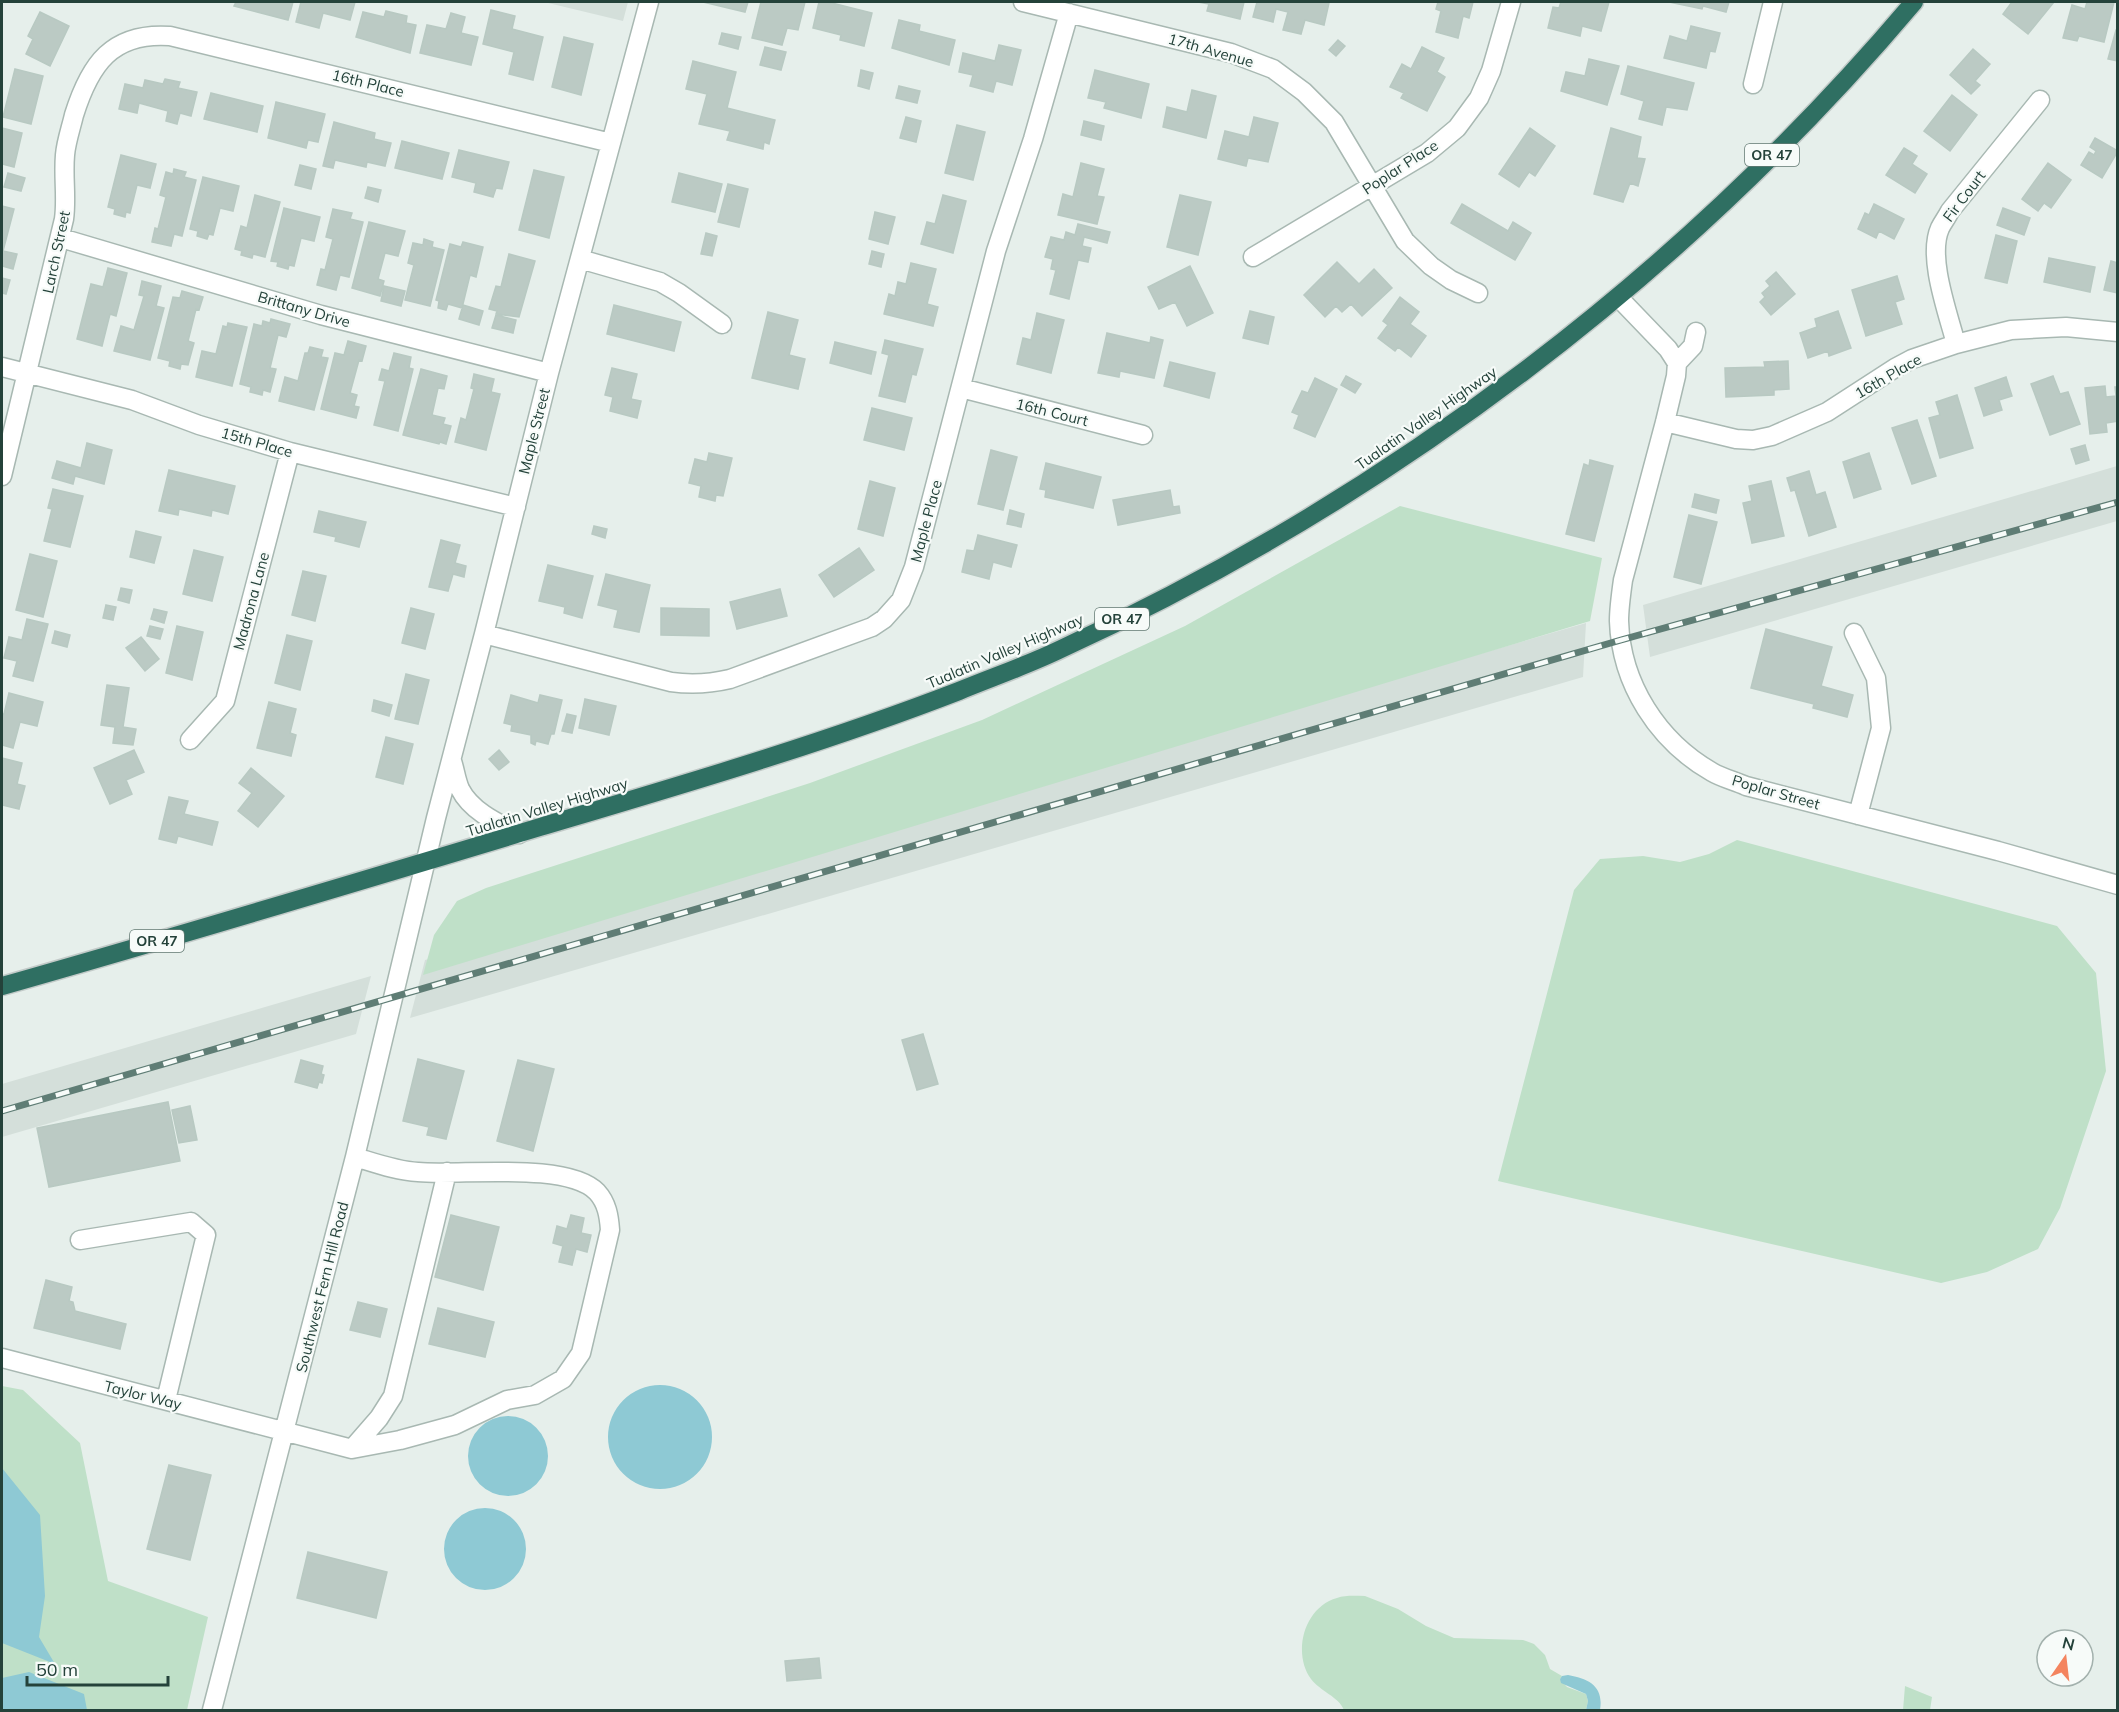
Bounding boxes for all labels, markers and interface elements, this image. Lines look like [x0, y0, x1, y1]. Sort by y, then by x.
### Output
street label: 17th Avenue [1166, 29, 1256, 71]
street label: 16th Place [330, 65, 406, 101]
street label: Poplar Place [1358, 135, 1442, 199]
road number: OR 47 [1745, 144, 1799, 166]
street label: Fir Court [1939, 167, 1989, 225]
street label: Larch Street [38, 209, 74, 295]
street label: Brittany Drive [256, 287, 352, 331]
street label: 16th Place [1851, 349, 1925, 403]
street label: Tualatin Valley Highway [1352, 362, 1500, 474]
street label: Maple Street [514, 386, 554, 476]
street label: 16th Court [1014, 394, 1090, 430]
street label: 15th Place [219, 423, 295, 461]
street label: Maple Place [906, 478, 946, 564]
street label: Madrona Lane [229, 550, 273, 652]
road number: OR 47 [1095, 608, 1149, 630]
street label: Tualatin Valley Highway [924, 609, 1086, 693]
street label: Poplar Street [1730, 770, 1822, 814]
street label: Tualatin Valley Highway [464, 773, 630, 841]
road number: OR 47 [130, 930, 184, 952]
street label: Southwest Fern Hill Road [292, 1200, 352, 1374]
street label: Taylor Way [102, 1376, 184, 1414]
north arrow [2035, 1628, 2095, 1688]
text: N [2060, 1632, 2077, 1655]
scale bar [27, 1649, 168, 1687]
text: 50 m [36, 1658, 78, 1681]

